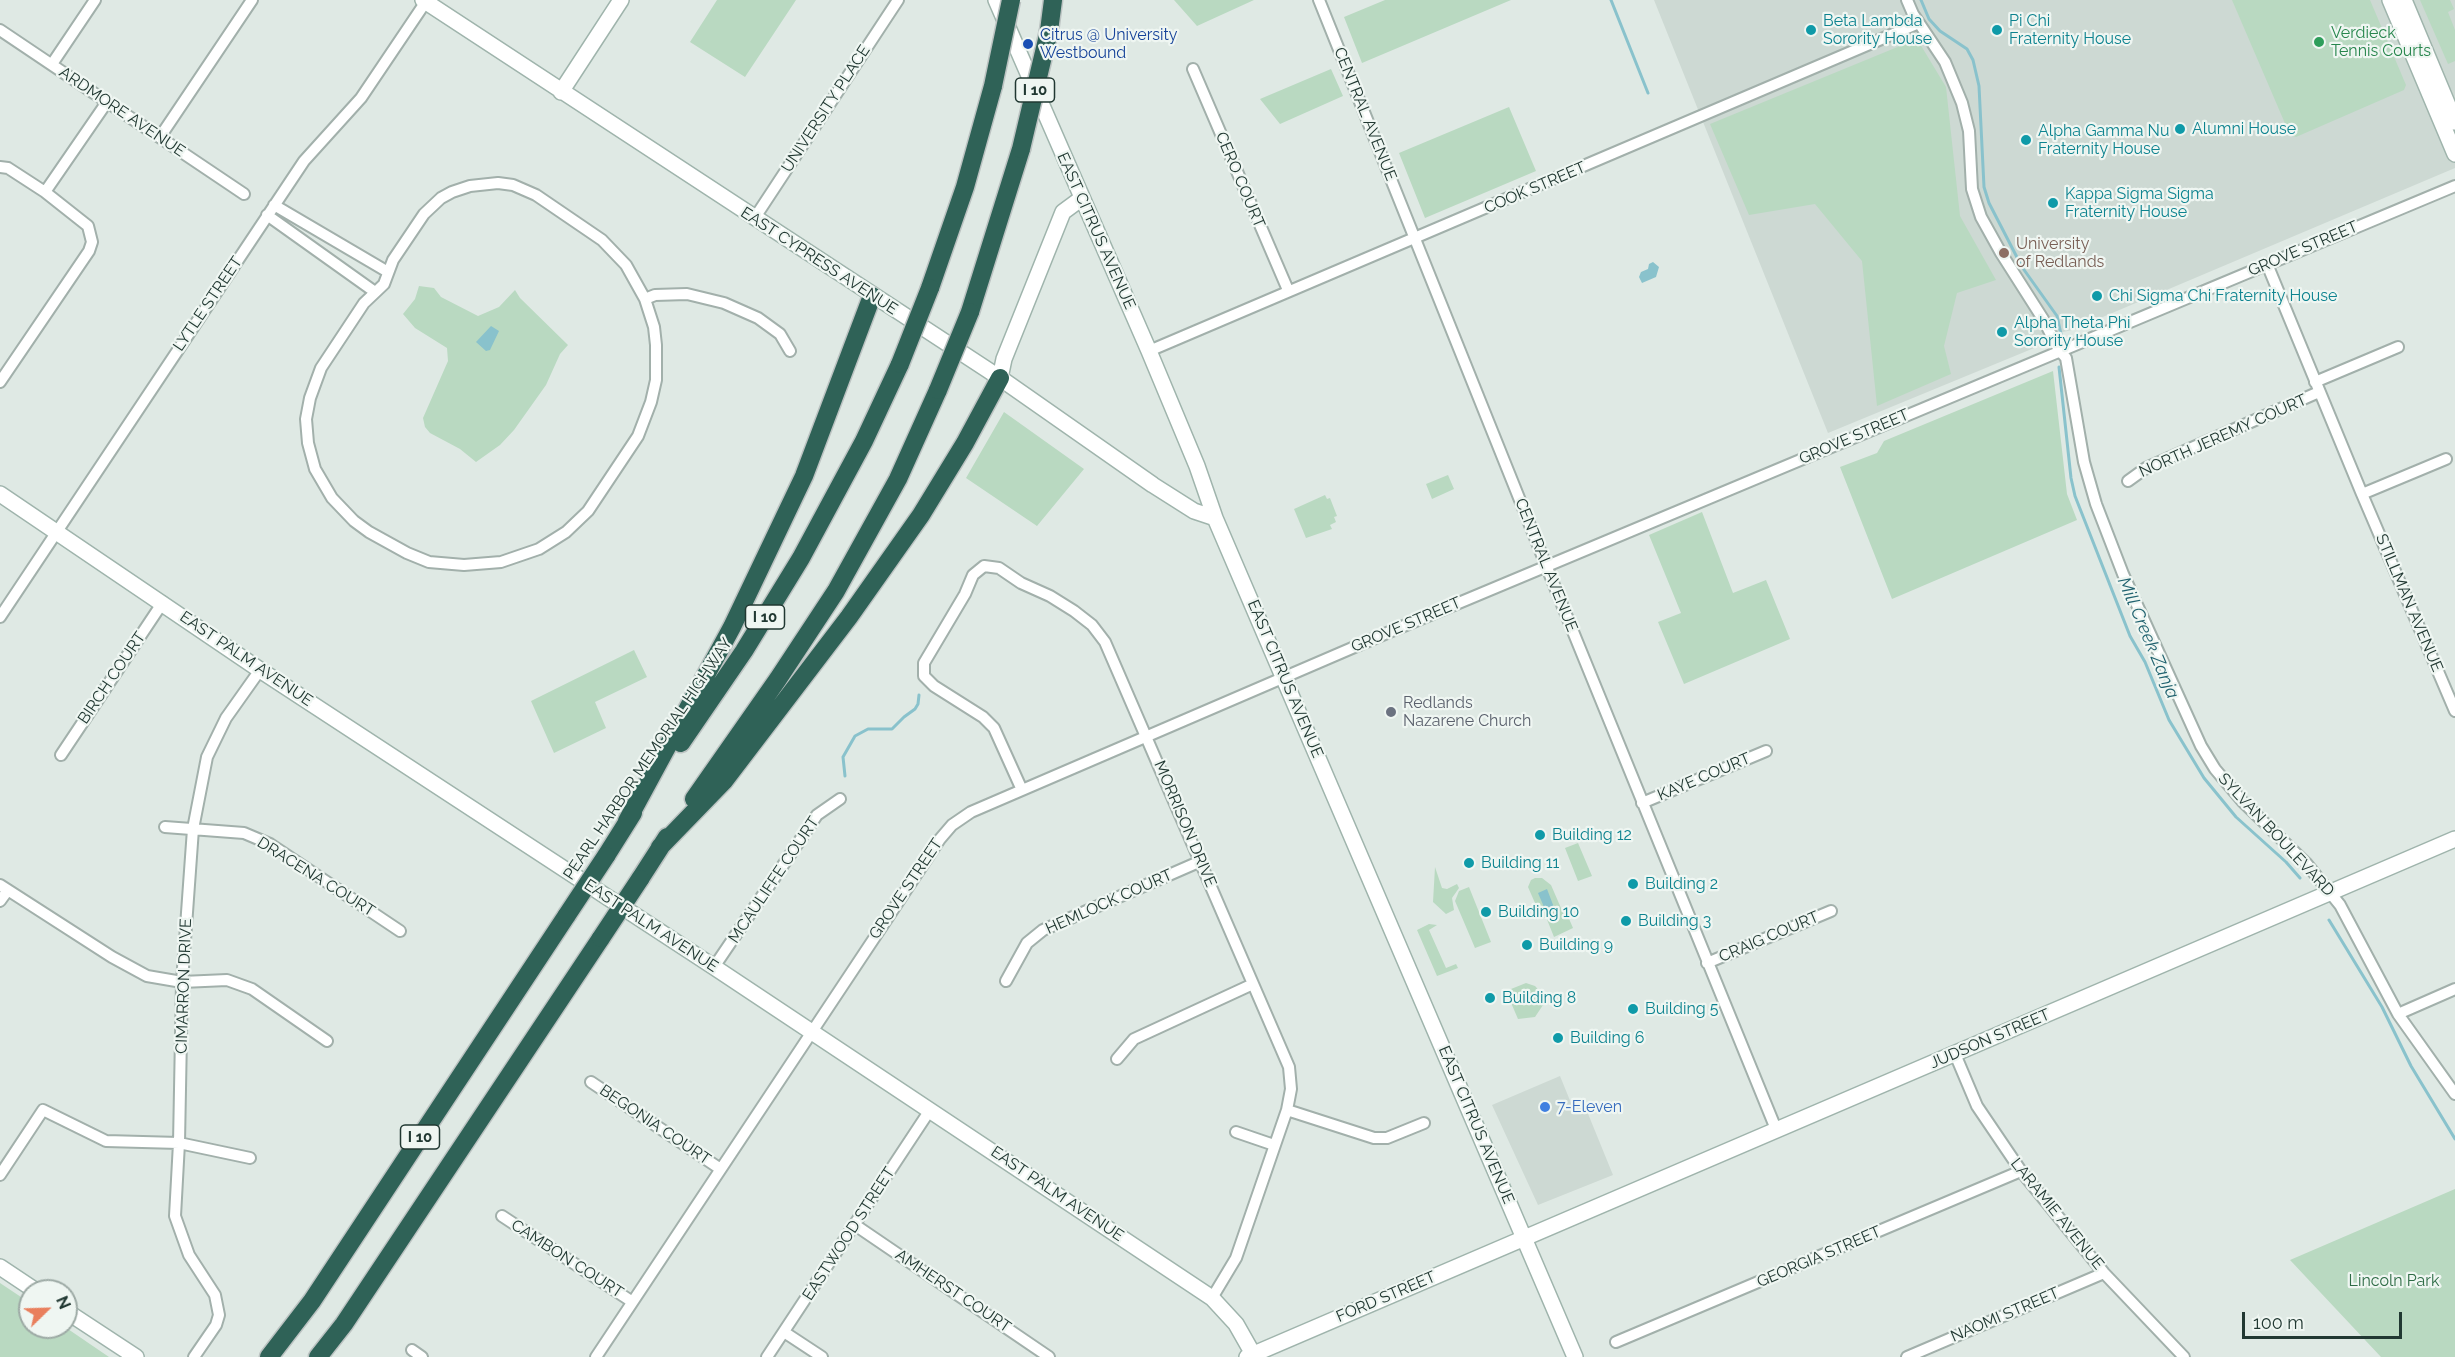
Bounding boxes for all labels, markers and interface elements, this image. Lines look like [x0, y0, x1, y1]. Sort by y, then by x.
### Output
place label: Beta Lambda Sorority House [1823, 11, 1932, 49]
place label: Pi Chi Fraternity House [2009, 11, 2131, 49]
marker: Beta Lambda Sorority House [1804, 23, 1818, 37]
marker: Pi Chi Fraternity House [1990, 23, 2004, 37]
place label: Verdieck Tennis Courts [2331, 23, 2431, 61]
place label: Citrus @ University Westbound [1040, 25, 1178, 63]
marker: Verdieck Tennis Courts [2312, 35, 2326, 49]
marker: Citrus @ University Westbound [1021, 37, 1035, 51]
street label: UNIVERSITY PLACE [778, 42, 874, 176]
street label: CENTRAL AVENUE [1329, 45, 1401, 183]
street label: ARDMORE AVENUE [55, 63, 189, 161]
road number: I 10 [1016, 78, 1054, 102]
place label: Alumni House [2192, 119, 2296, 139]
place label: Alpha Gamma Nu Fraternity House [2038, 121, 2169, 159]
marker: Alumni House [2173, 122, 2187, 136]
street label: CERO COURT [1211, 129, 1269, 231]
marker: Alpha Gamma Nu Fraternity House [2019, 133, 2033, 147]
street label: EAST CITRUS AVENUE [1053, 150, 1139, 312]
street label: COOK STREET [1481, 158, 1589, 218]
place label: Kappa Sigma Sigma Fraternity House [2065, 184, 2214, 222]
marker: Kappa Sigma Sigma Fraternity House [2046, 196, 2060, 210]
street label: EAST CYPRESS AVENUE [737, 203, 901, 319]
street label: GROVE STREET [2245, 217, 2361, 281]
place label: University of Redlands [2016, 234, 2104, 272]
marker: University of Redlands [1997, 246, 2011, 260]
street label: LYTLE STREET [169, 253, 247, 355]
place label: Chi Sigma Chi Fraternity House [2109, 286, 2337, 306]
marker: Chi Sigma Chi Fraternity House [2090, 289, 2104, 303]
place label: Alpha Theta Phi Sorority House [2014, 313, 2131, 351]
marker: Alpha Theta Phi Sorority House [1995, 325, 2009, 339]
street label: NORTH JEREMY COURT [2136, 390, 2310, 482]
street label: GROVE STREET [1796, 405, 1912, 469]
street label: CENTRAL AVENUE [1510, 496, 1582, 634]
street label: STILLMAN AVENUE [2371, 531, 2447, 675]
water label: Mill Creek Zanja [2113, 574, 2183, 702]
street label: GROVE STREET [1348, 593, 1464, 657]
street label: EAST CITRUS AVENUE [1243, 597, 1327, 761]
road number: I 10 [746, 605, 784, 629]
street label: EAST PALM AVENUE [176, 607, 316, 711]
street label: BIRCH COURT [74, 628, 150, 728]
street label: PEARL HARBOR MEMORIAL HIGHWAY [560, 634, 736, 884]
place label: Redlands Nazarene Church [1403, 693, 1531, 731]
marker: Redlands Nazarene Church [1384, 705, 1398, 719]
street label: KAYE COURT [1655, 749, 1753, 805]
street label: MORRISON DRIVE [1150, 758, 1220, 890]
street label: SYLVAN BOULEVARD [2214, 770, 2338, 900]
street label: MCAULIFFE COURT [725, 813, 823, 947]
place label: Building 12 [1552, 825, 1632, 845]
marker: Building 12 [1533, 828, 1547, 842]
street label: DRACENA COURT [254, 833, 378, 921]
street label: GROVE STREET [865, 835, 947, 943]
place label: Building 11 [1481, 853, 1559, 873]
marker: Building 11 [1462, 856, 1476, 870]
street label: HEMLOCK COURT [1043, 865, 1175, 939]
place label: Building 2 [1645, 874, 1718, 894]
street label: EAST PALM AVENUE [580, 875, 722, 977]
marker: Building 2 [1626, 877, 1640, 891]
place label: Building 10 [1498, 902, 1579, 922]
marker: Building 10 [1479, 905, 1493, 919]
street label: CRAIG COURT [1716, 907, 1822, 967]
place label: Building 3 [1638, 911, 1711, 931]
marker: Building 3 [1619, 914, 1633, 928]
street label: CIMARRON DRIVE [172, 918, 196, 1054]
place label: Building 9 [1539, 935, 1613, 955]
marker: Building 9 [1520, 938, 1534, 952]
place label: Building 8 [1502, 988, 1576, 1008]
marker: Building 8 [1483, 991, 1497, 1005]
place label: Building 5 [1645, 999, 1718, 1019]
marker: Building 5 [1626, 1002, 1640, 1016]
street label: JUDSON STREET [1927, 1005, 2053, 1073]
place label: Building 6 [1570, 1028, 1644, 1048]
marker: Building 6 [1551, 1031, 1565, 1045]
street label: EAST CITRUS AVENUE [1434, 1043, 1518, 1207]
street label: BEGONIA COURT [596, 1081, 714, 1169]
place label: 7-Eleven [1557, 1097, 1622, 1117]
marker: 7-Eleven [1538, 1100, 1552, 1114]
road number: I 10 [400, 1125, 440, 1149]
street label: EAST PALM AVENUE [987, 1142, 1127, 1246]
street label: LARAMIE AVENUE [2006, 1154, 2108, 1274]
street label: EASTWOOD STREET [799, 1164, 899, 1304]
street label: CAMBON COURT [507, 1216, 627, 1302]
street label: GEORGIA STREET [1754, 1222, 1884, 1292]
street label: AMHERST COURT [892, 1245, 1014, 1337]
street label: FORD STREET [1333, 1267, 1439, 1327]
park label: Lincoln Park [2349, 1271, 2439, 1291]
north arrow [18, 1279, 78, 1339]
street label: NAOMI STREET [1948, 1284, 2062, 1346]
text: N [52, 1293, 74, 1312]
scale bar [2245, 1300, 2406, 1338]
text: 100 m [2253, 1312, 2304, 1333]

